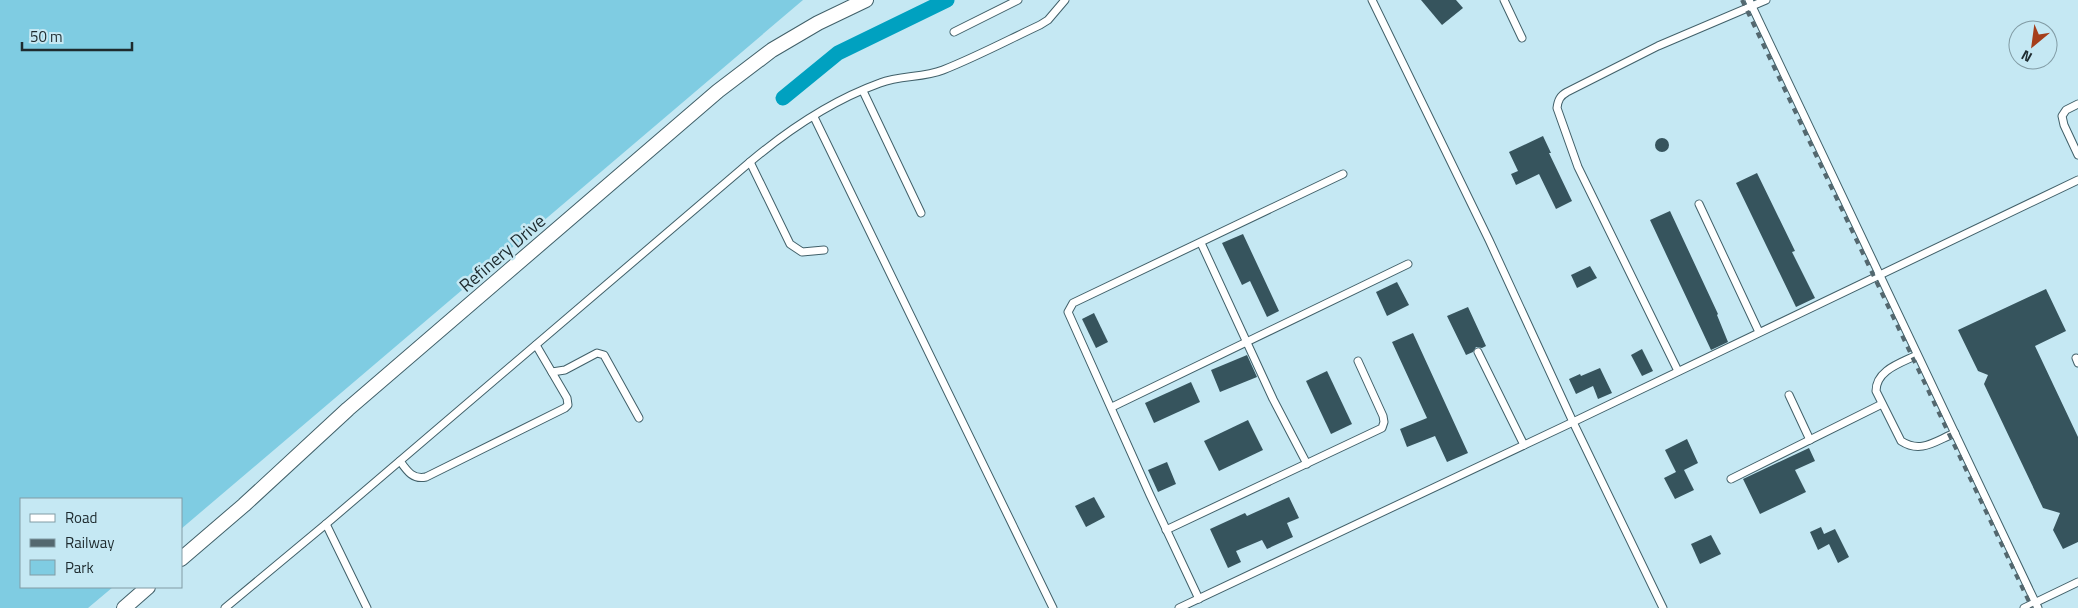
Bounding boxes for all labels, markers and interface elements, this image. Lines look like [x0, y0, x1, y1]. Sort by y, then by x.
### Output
scale bar [22, 20, 132, 52]
north arrow [2008, 20, 2058, 70]
text: 50 m [30, 25, 63, 48]
text: N [2017, 45, 2036, 68]
street label: Refinery Drive [453, 208, 551, 298]
legend [20, 498, 182, 588]
text: Road [65, 506, 97, 529]
text: Railway [65, 531, 115, 554]
text: Park [65, 556, 94, 579]

